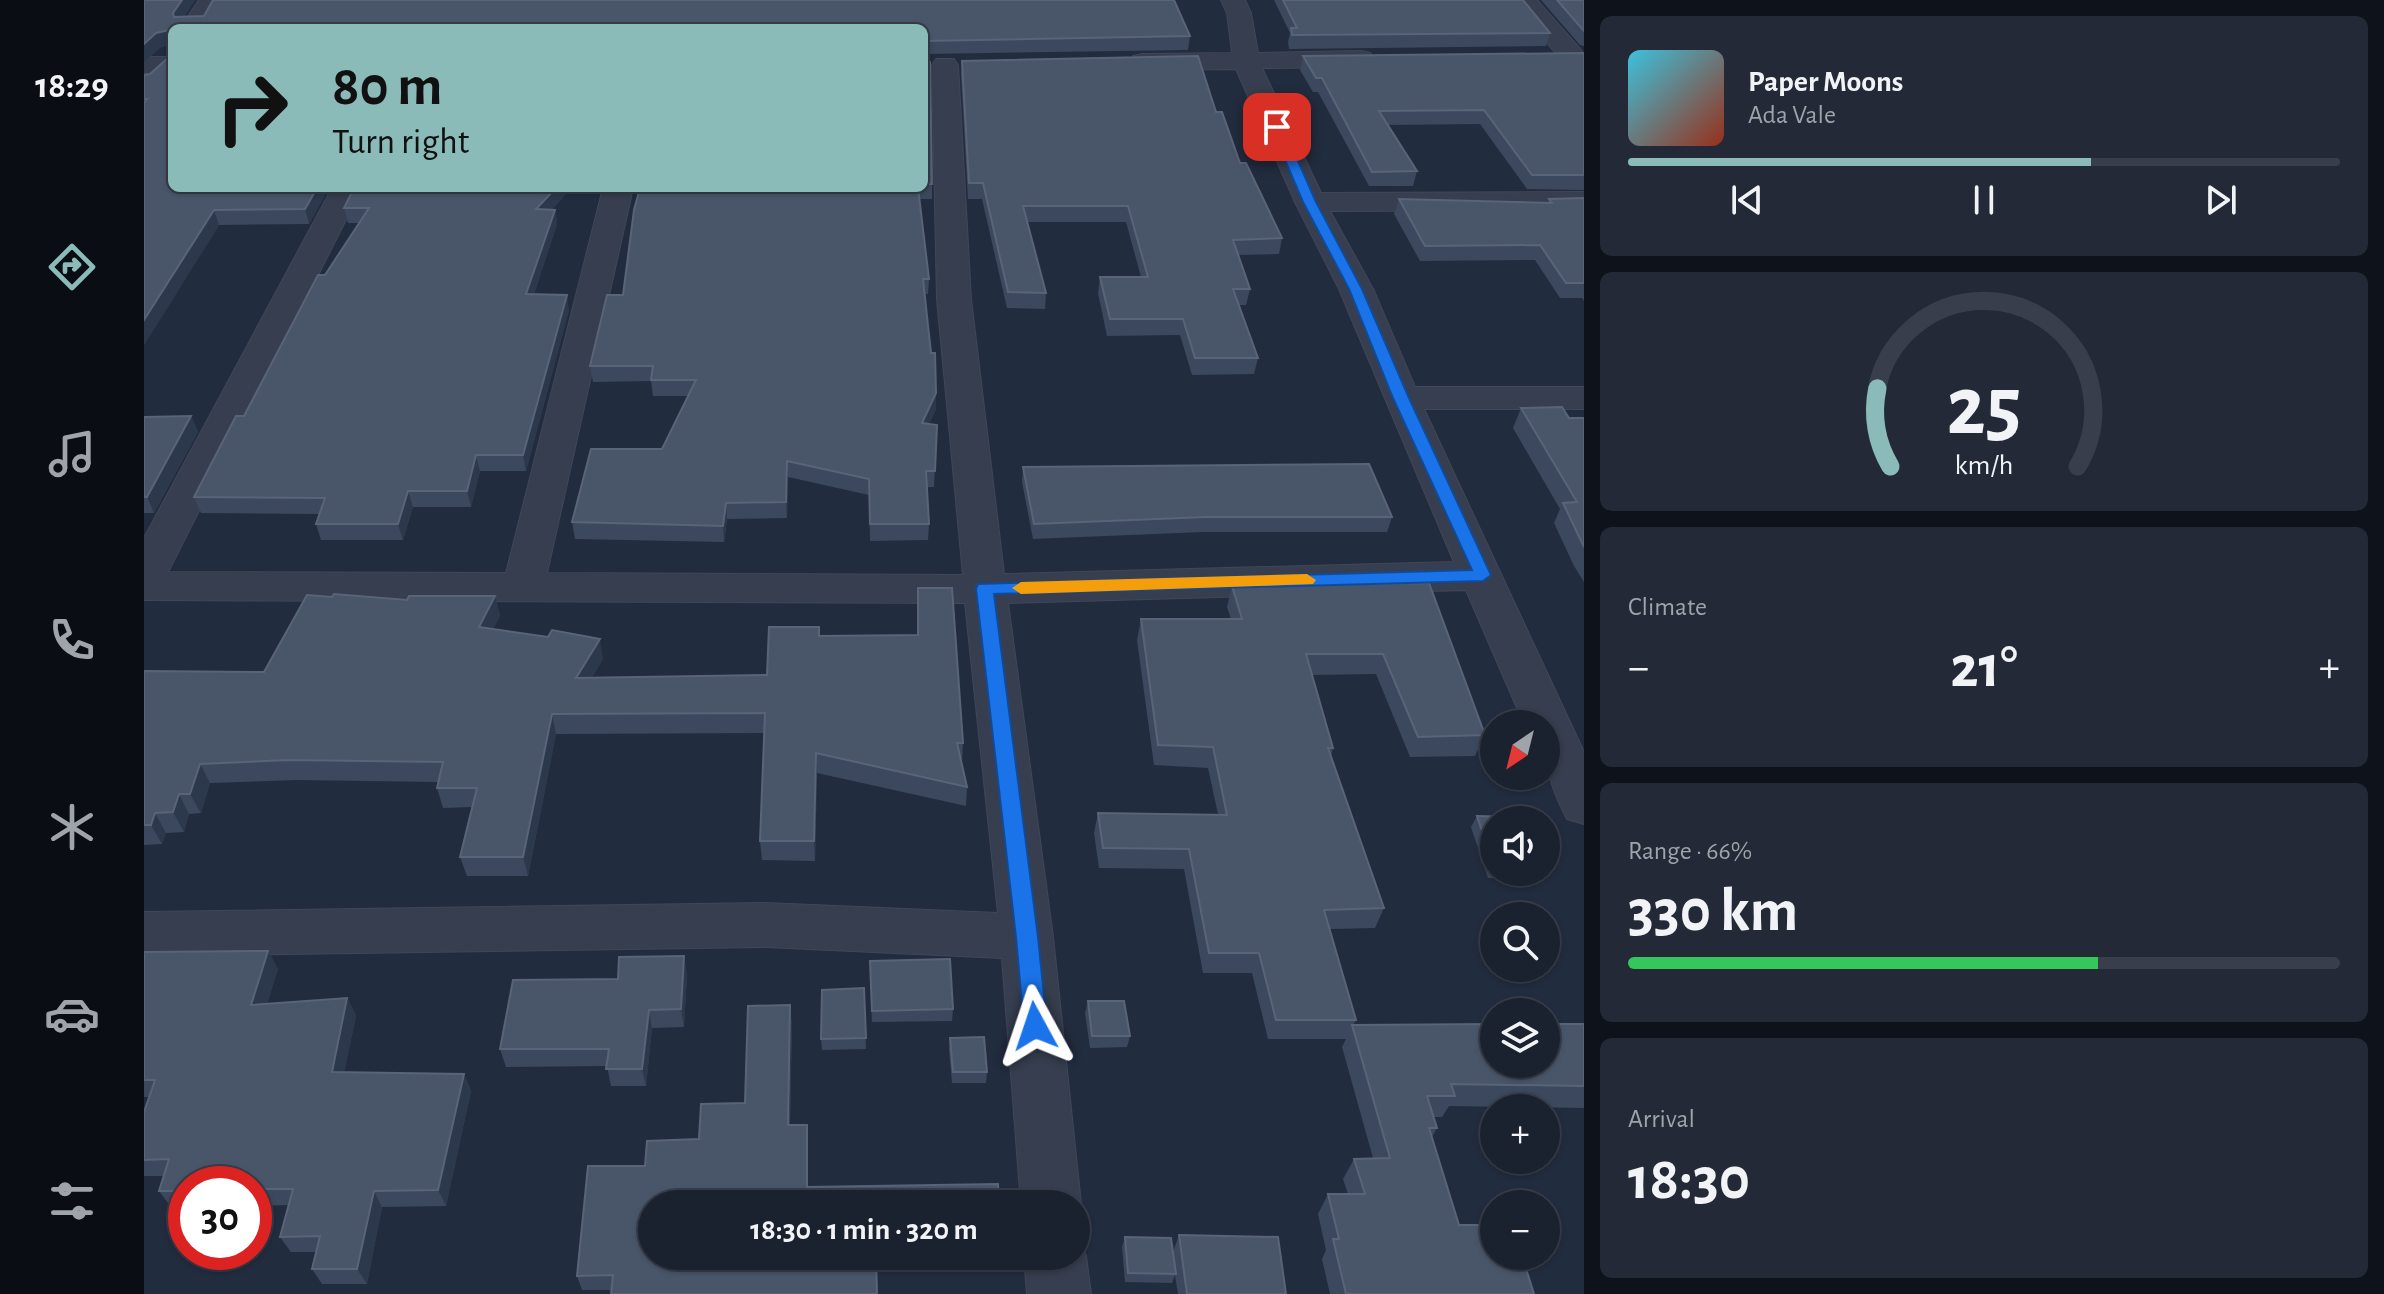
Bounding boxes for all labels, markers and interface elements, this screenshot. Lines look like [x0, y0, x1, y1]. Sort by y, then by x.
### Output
icon: right [200, 56, 304, 160]
text: 80 m [332, 59, 442, 115]
text: Paper Moons [1748, 67, 1903, 97]
text: 18:29 [35, 68, 109, 104]
pin [1243, 93, 1311, 161]
text: Ada Vale [1748, 102, 1836, 128]
icon: arrive [1255, 105, 1299, 149]
text: Turn right [332, 124, 469, 160]
icon: previous [1725, 178, 1769, 222]
icon: pause [1962, 178, 2006, 222]
icon: next [2199, 178, 2243, 222]
icon: directions [44, 239, 100, 295]
text: 25 [1946, 366, 2022, 450]
icon: music [44, 426, 100, 482]
text: km/h [1955, 452, 2013, 481]
text: Climate [1628, 594, 1707, 620]
icon: phone [44, 612, 100, 668]
text: 21° [1950, 638, 2018, 698]
text: − [1628, 646, 1649, 690]
text: + [2319, 646, 2340, 690]
north arrow [1480, 710, 1560, 790]
map controls [1480, 710, 1560, 1270]
icon: climate [44, 799, 100, 855]
button: sound [1480, 806, 1560, 886]
text: Range · 66% [1628, 838, 1752, 864]
text: 330 km [1628, 882, 1798, 942]
button: search [1480, 902, 1560, 982]
position arrow [993, 984, 1077, 1068]
icon: car [44, 986, 100, 1042]
button: layers [1480, 998, 1560, 1078]
button: + [1480, 1094, 1560, 1174]
text: Arrival [1628, 1106, 1695, 1132]
text: 18:30 [1628, 1150, 1750, 1210]
speed limit sign: 30 [168, 1166, 272, 1270]
icon: filters [44, 1173, 100, 1229]
button: − [1480, 1190, 1560, 1270]
text: 18:30 · 1 min · 320 m [750, 1215, 978, 1245]

